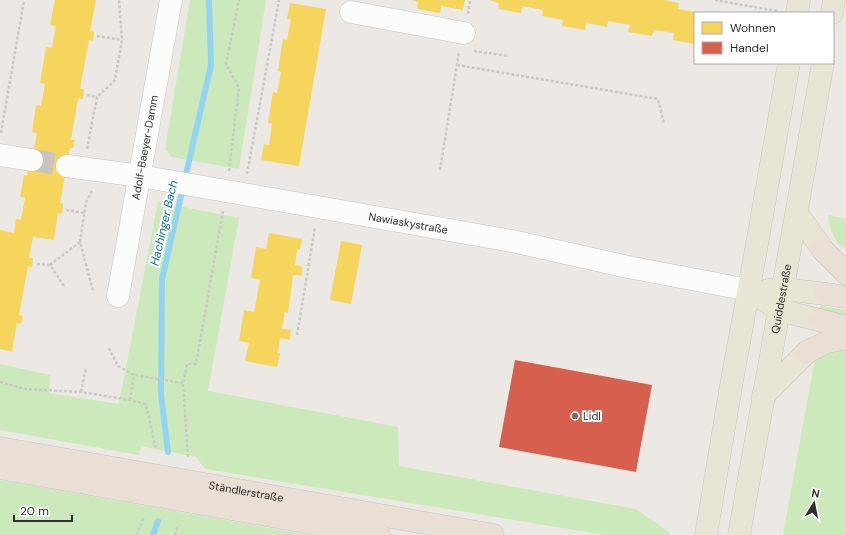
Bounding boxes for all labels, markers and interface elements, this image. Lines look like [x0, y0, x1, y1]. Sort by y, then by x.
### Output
legend [694, 12, 834, 64]
text: Wohnen [730, 20, 776, 36]
text: Handel [730, 40, 769, 56]
street label: Adolf-Baeyer-Damm [128, 94, 161, 201]
water label: Hachinger Bach [146, 179, 182, 267]
street label: Nawiaskystraße [367, 209, 449, 237]
street label: Quiddestraße [768, 263, 794, 335]
place label: Lidl [583, 409, 601, 423]
marker: Lidl [570, 411, 580, 421]
street label: Ständlerstraße [208, 478, 285, 505]
north arrow [794, 483, 834, 523]
text: N [811, 486, 821, 501]
scale bar [14, 497, 72, 523]
text: 20 m [20, 503, 49, 519]

